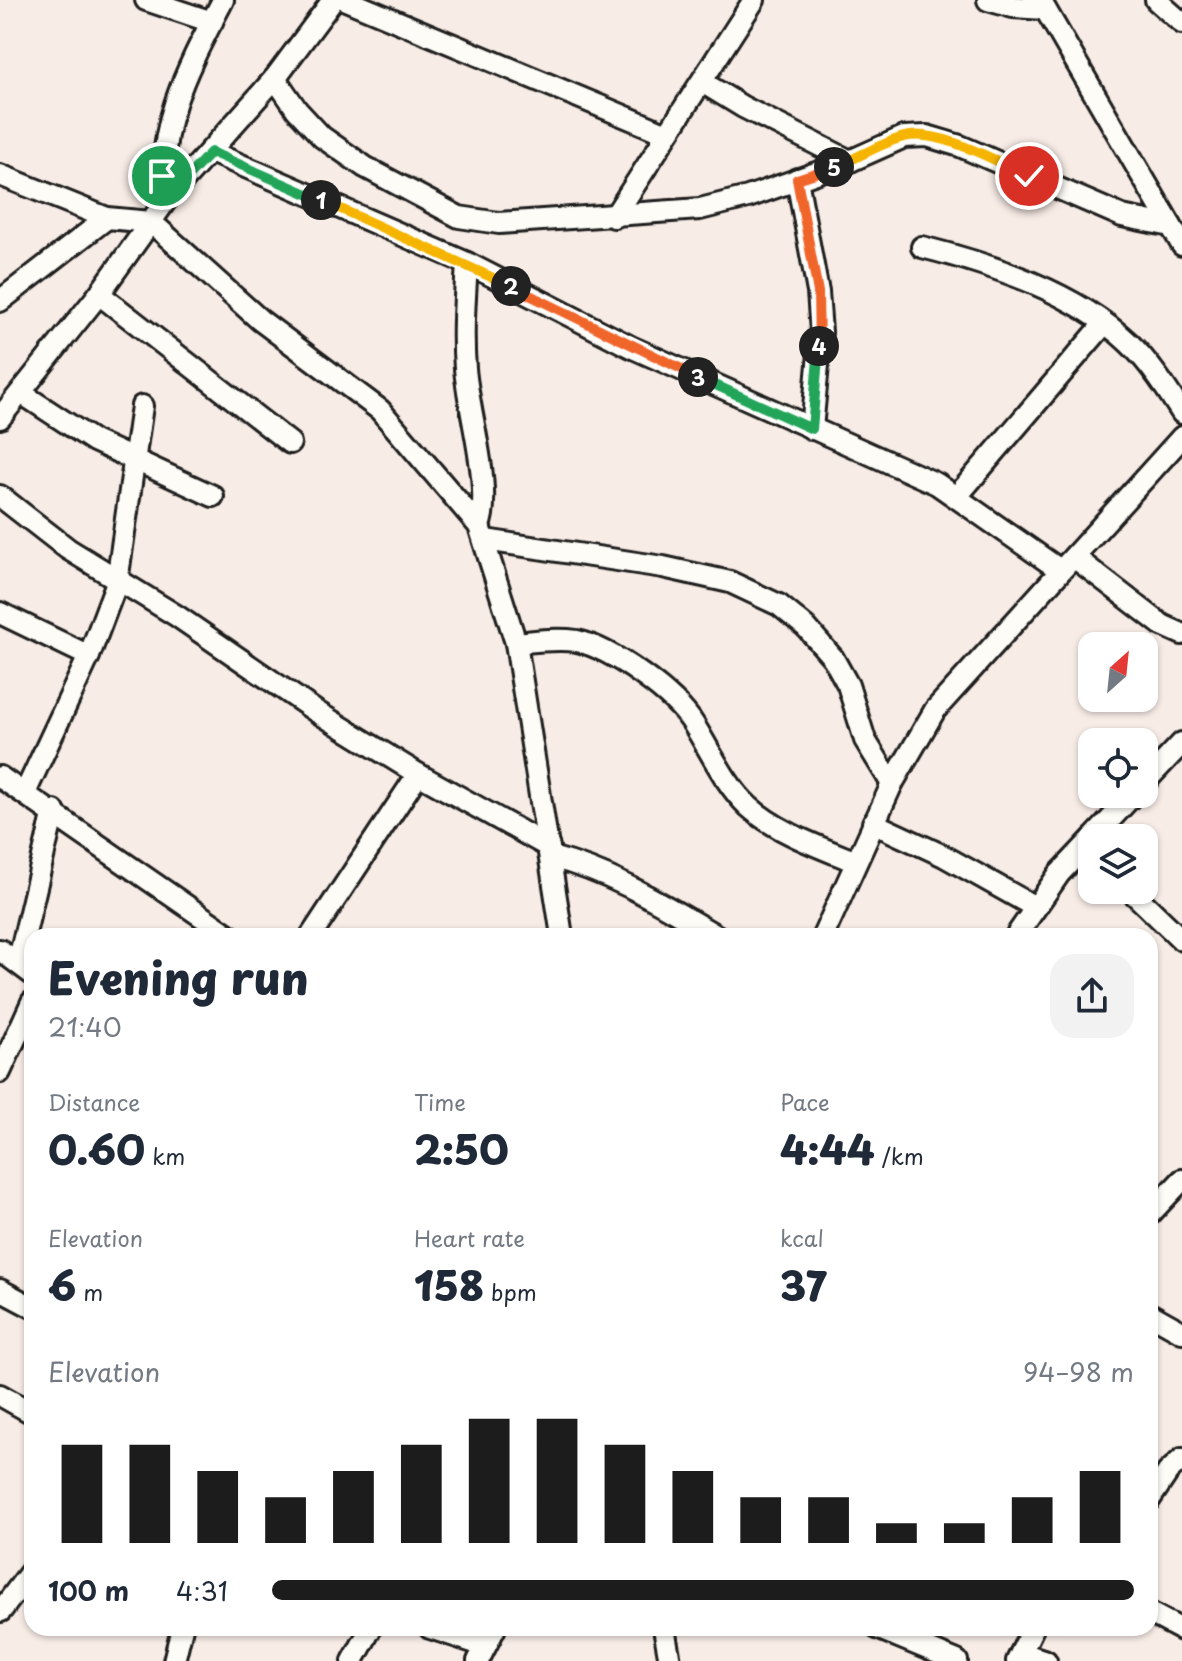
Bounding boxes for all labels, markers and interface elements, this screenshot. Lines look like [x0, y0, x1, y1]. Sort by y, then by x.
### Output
pin [128, 142, 196, 210]
pin [995, 142, 1063, 210]
pin: 5 [814, 147, 854, 187]
text: 5 [827, 150, 841, 183]
icon: arrive [140, 154, 184, 198]
icon: check [1007, 154, 1051, 198]
pin: 1 [301, 180, 341, 220]
text: 1 [316, 183, 326, 216]
pin: 2 [491, 266, 531, 306]
text: 2 [503, 269, 519, 302]
pin: 4 [799, 326, 839, 366]
text: 4 [812, 329, 826, 362]
pin: 3 [678, 357, 718, 397]
text: 3 [691, 360, 705, 393]
north arrow [1078, 632, 1158, 712]
map controls [1078, 632, 1158, 904]
button: locate [1078, 728, 1158, 808]
button: layers [1078, 824, 1158, 904]
text: Evening run [48, 944, 309, 1010]
button: share [1050, 954, 1134, 1038]
text: 21:40 [48, 1007, 122, 1046]
text: Distance [48, 1085, 140, 1118]
text: Time [414, 1085, 466, 1118]
text: Pace [780, 1085, 830, 1118]
text: 0.60 [48, 1118, 145, 1179]
text: 2:50 [414, 1118, 509, 1179]
text: 4:44 [780, 1118, 875, 1179]
text: km [145, 1139, 185, 1172]
text: /km [875, 1139, 924, 1172]
text: Elevation [48, 1221, 143, 1254]
text: Heart rate [414, 1221, 525, 1254]
text: kcal [780, 1221, 824, 1254]
text: 6 [48, 1254, 76, 1315]
text: 158 [414, 1254, 484, 1315]
text: 37 [780, 1254, 827, 1315]
text: m [76, 1275, 103, 1308]
text: bpm [484, 1275, 537, 1308]
text: Elevation [48, 1352, 160, 1391]
text: 94–98 m [1023, 1352, 1134, 1391]
text: 100 m [48, 1571, 129, 1610]
text: 4:31 [176, 1571, 228, 1610]

